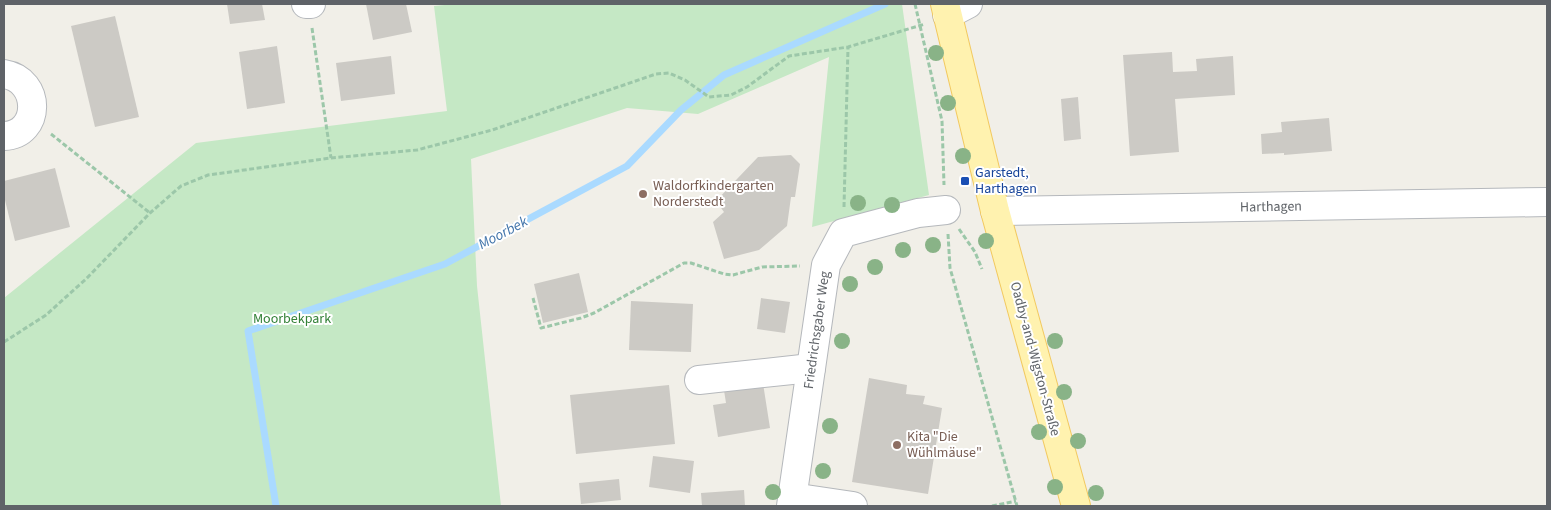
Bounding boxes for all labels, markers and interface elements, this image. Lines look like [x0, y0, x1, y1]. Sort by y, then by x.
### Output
place label: Garstedt, Harthagen [975, 163, 1037, 199]
marker: Garstedt, Harthagen [959, 175, 971, 187]
place label: Waldorfkindergarten Norderstedt [653, 176, 774, 212]
marker: Waldorfkindergarten Norderstedt [637, 188, 649, 200]
street label: Harthagen [1240, 196, 1302, 218]
water label: Moorbek [474, 211, 532, 255]
street label: Friedrichsgaber Weg [799, 270, 835, 390]
street label: Oadby-and-Wigston-Straße [1005, 280, 1065, 438]
park label: Moorbekpark [253, 309, 331, 329]
place label: Kita "Die Wühlmäuse" [907, 427, 982, 463]
marker: Kita "Die Wühlmäuse" [891, 439, 903, 451]

